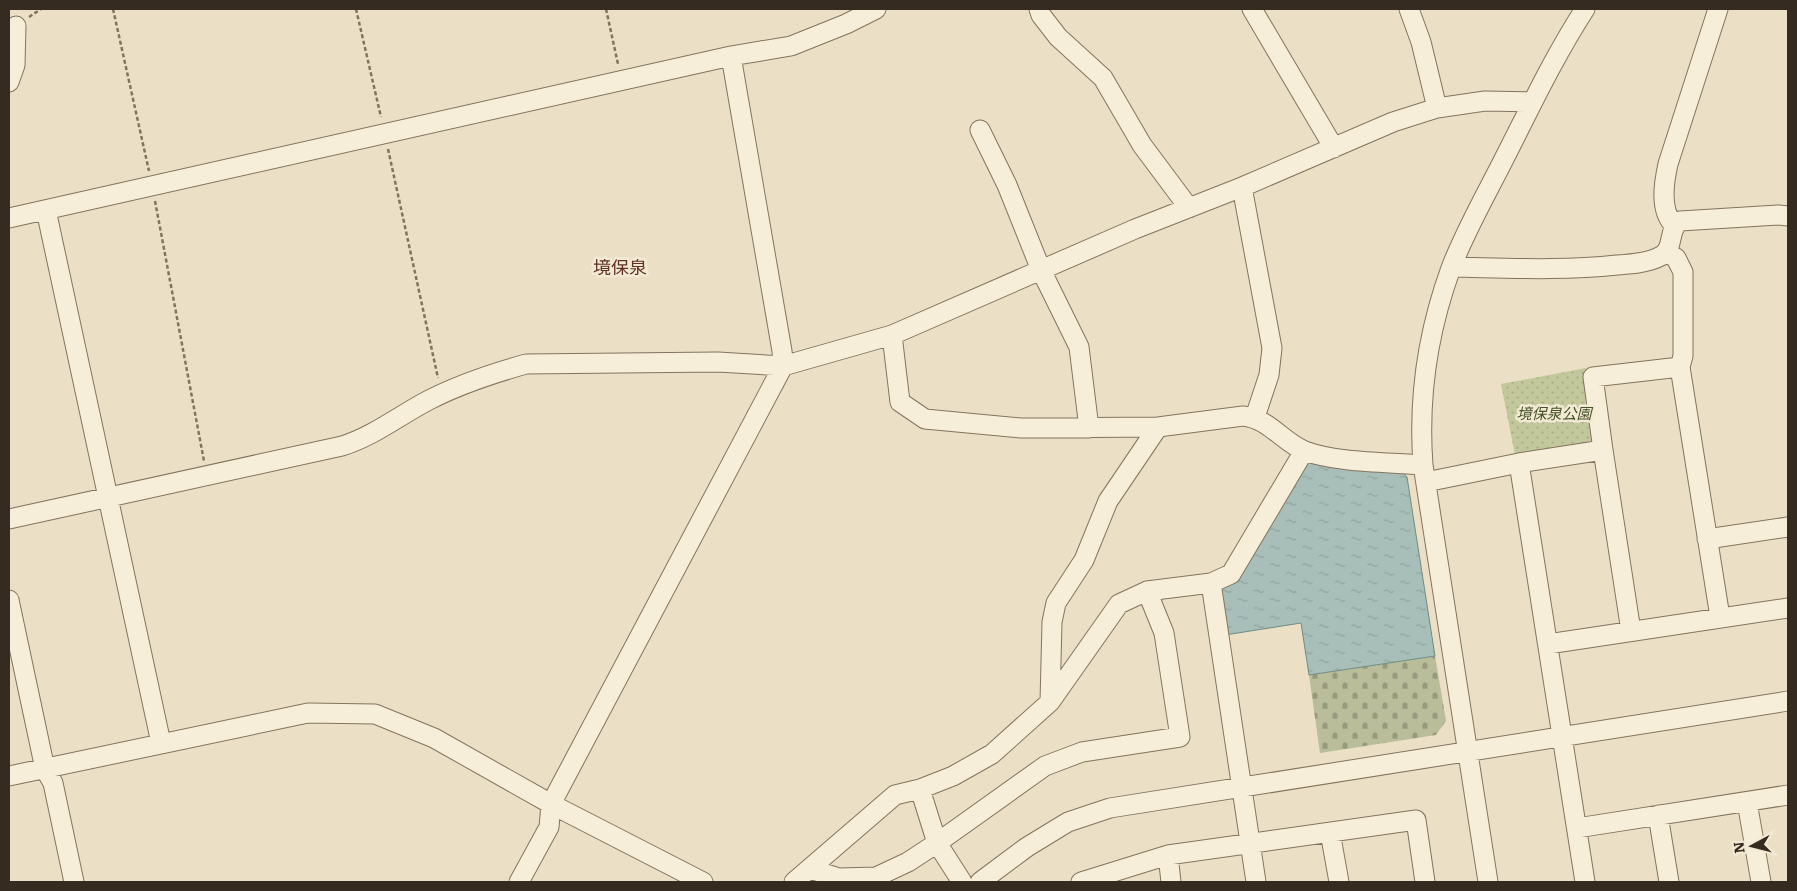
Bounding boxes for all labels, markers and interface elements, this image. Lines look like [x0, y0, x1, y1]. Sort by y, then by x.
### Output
district label: 境保泉 [593, 253, 647, 280]
park label: 境保泉公園 [1516, 401, 1593, 424]
north arrow [1727, 821, 1777, 871]
text: N [1727, 840, 1749, 855]

